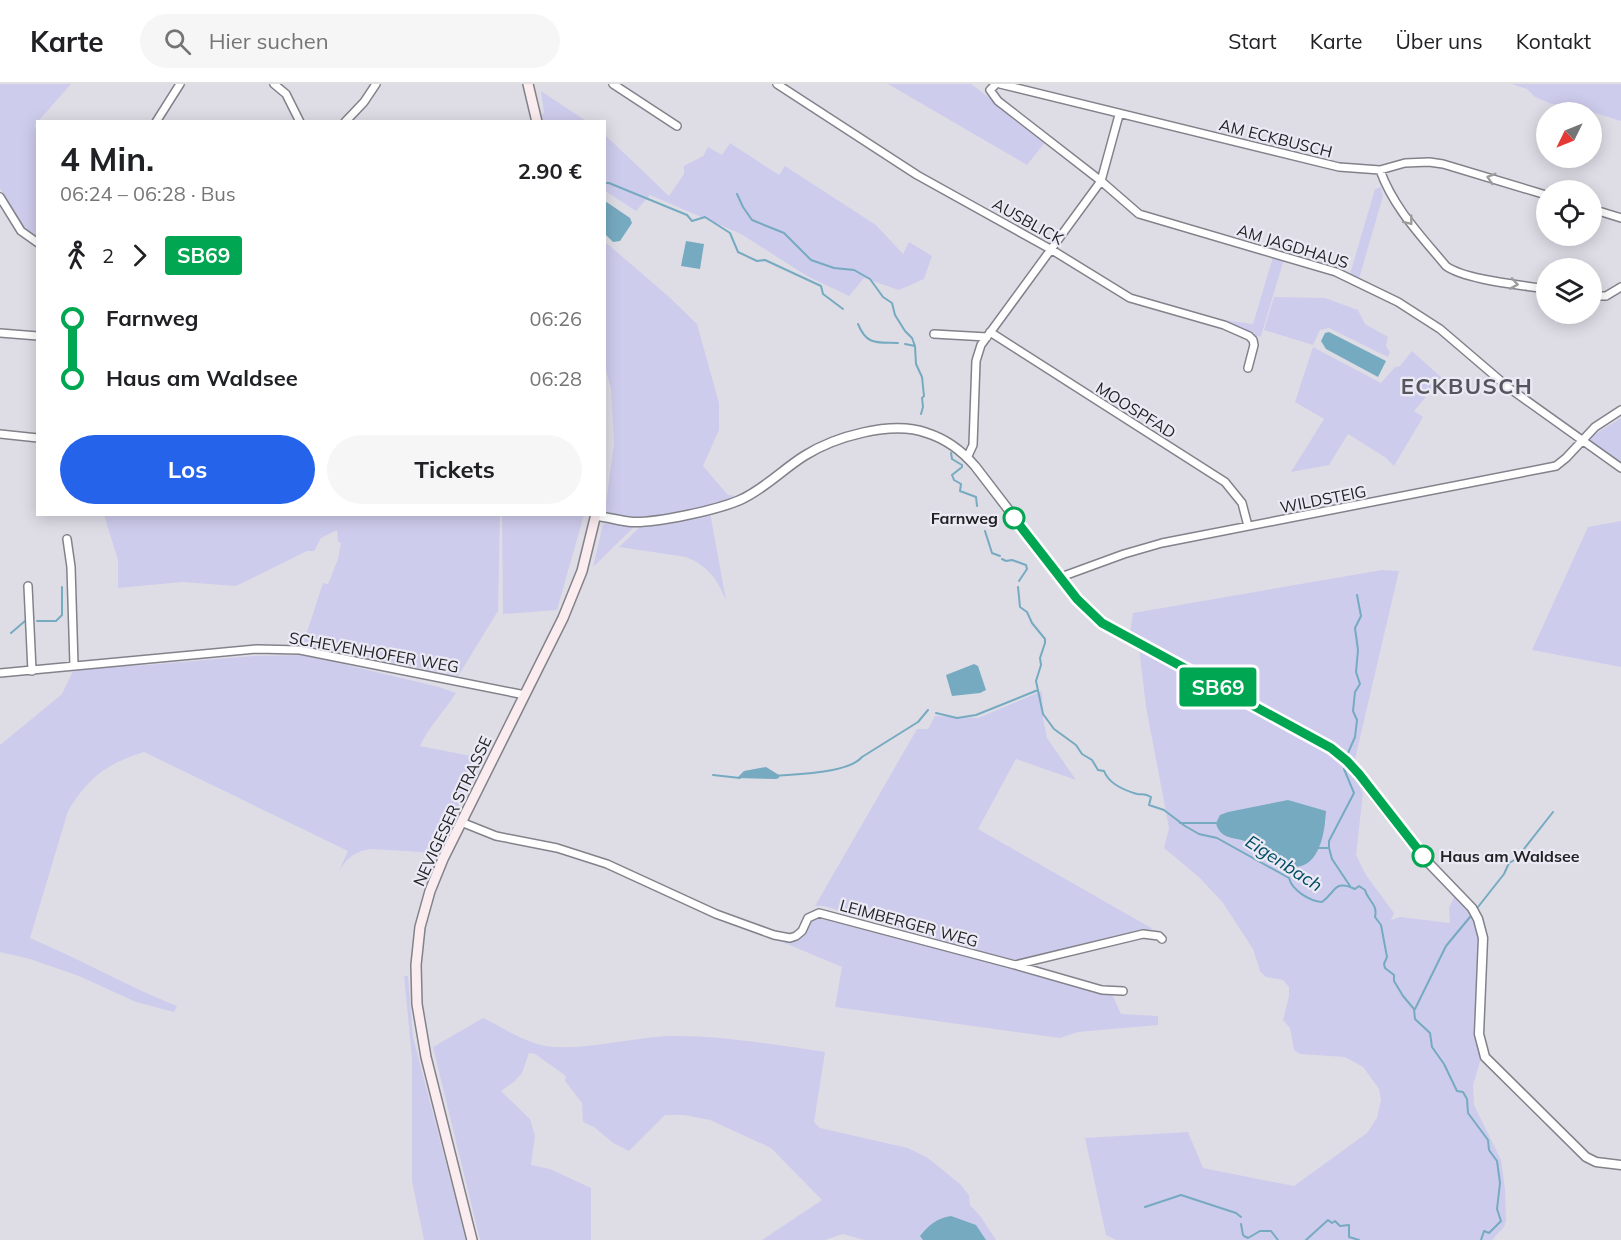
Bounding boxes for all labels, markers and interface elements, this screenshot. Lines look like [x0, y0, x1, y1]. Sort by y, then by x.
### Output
search box [140, 14, 560, 68]
text: Karte [30, 24, 104, 59]
icon: search [161, 25, 194, 58]
text: Hier suchen [209, 27, 329, 55]
text: Start [1228, 28, 1277, 54]
text: Karte [1310, 28, 1362, 54]
text: Über uns [1395, 28, 1483, 54]
text: Kontakt [1516, 28, 1591, 54]
north arrow [1536, 102, 1602, 168]
map controls [1536, 102, 1602, 324]
street label: AM ECKBUSCH [1217, 114, 1335, 162]
text: 4 Min. [60, 138, 154, 179]
text: 2.90 € [518, 157, 582, 185]
one-way arrow [1486, 173, 1497, 186]
button: locate [1536, 180, 1602, 246]
text: 06:24 – 06:28 · Bus [60, 181, 236, 206]
street label: AUSBLICK [989, 193, 1068, 249]
one-way arrow [1402, 214, 1413, 225]
street label: AM JAGDHAUS [1235, 220, 1351, 272]
icon: walk [60, 239, 93, 272]
icon: forward [123, 239, 156, 272]
text: SB69 [177, 242, 230, 268]
text: 2 [102, 243, 114, 268]
button: layers [1536, 258, 1602, 324]
one-way arrow [1510, 277, 1519, 289]
text: Farnweg [106, 304, 199, 332]
text: 06:26 [529, 306, 582, 331]
text: Haus am Waldsee [106, 364, 298, 392]
text: 06:28 [529, 366, 582, 391]
district label: ECKBUSCH [1401, 372, 1533, 400]
street label: MOOSPFAD [1092, 378, 1180, 442]
button: Los [60, 435, 315, 504]
button: Tickets [327, 435, 582, 504]
street label: WILDSTEIG [1278, 481, 1368, 517]
marker: Farnweg [1003, 507, 1025, 529]
place label: Farnweg [931, 508, 998, 528]
street label: SCHEVENHOFER WEG [288, 627, 460, 677]
line badge: SB69 [1176, 668, 1260, 706]
text: SB69 [1191, 674, 1245, 700]
street label: NEVIGESER STRASSE [408, 733, 496, 889]
water label: Eigenbach [1241, 830, 1327, 896]
marker: Haus am Waldsee [1412, 845, 1434, 867]
place label: Haus am Waldsee [1440, 846, 1580, 866]
street label: LEIMBERGER WEG [838, 895, 980, 951]

